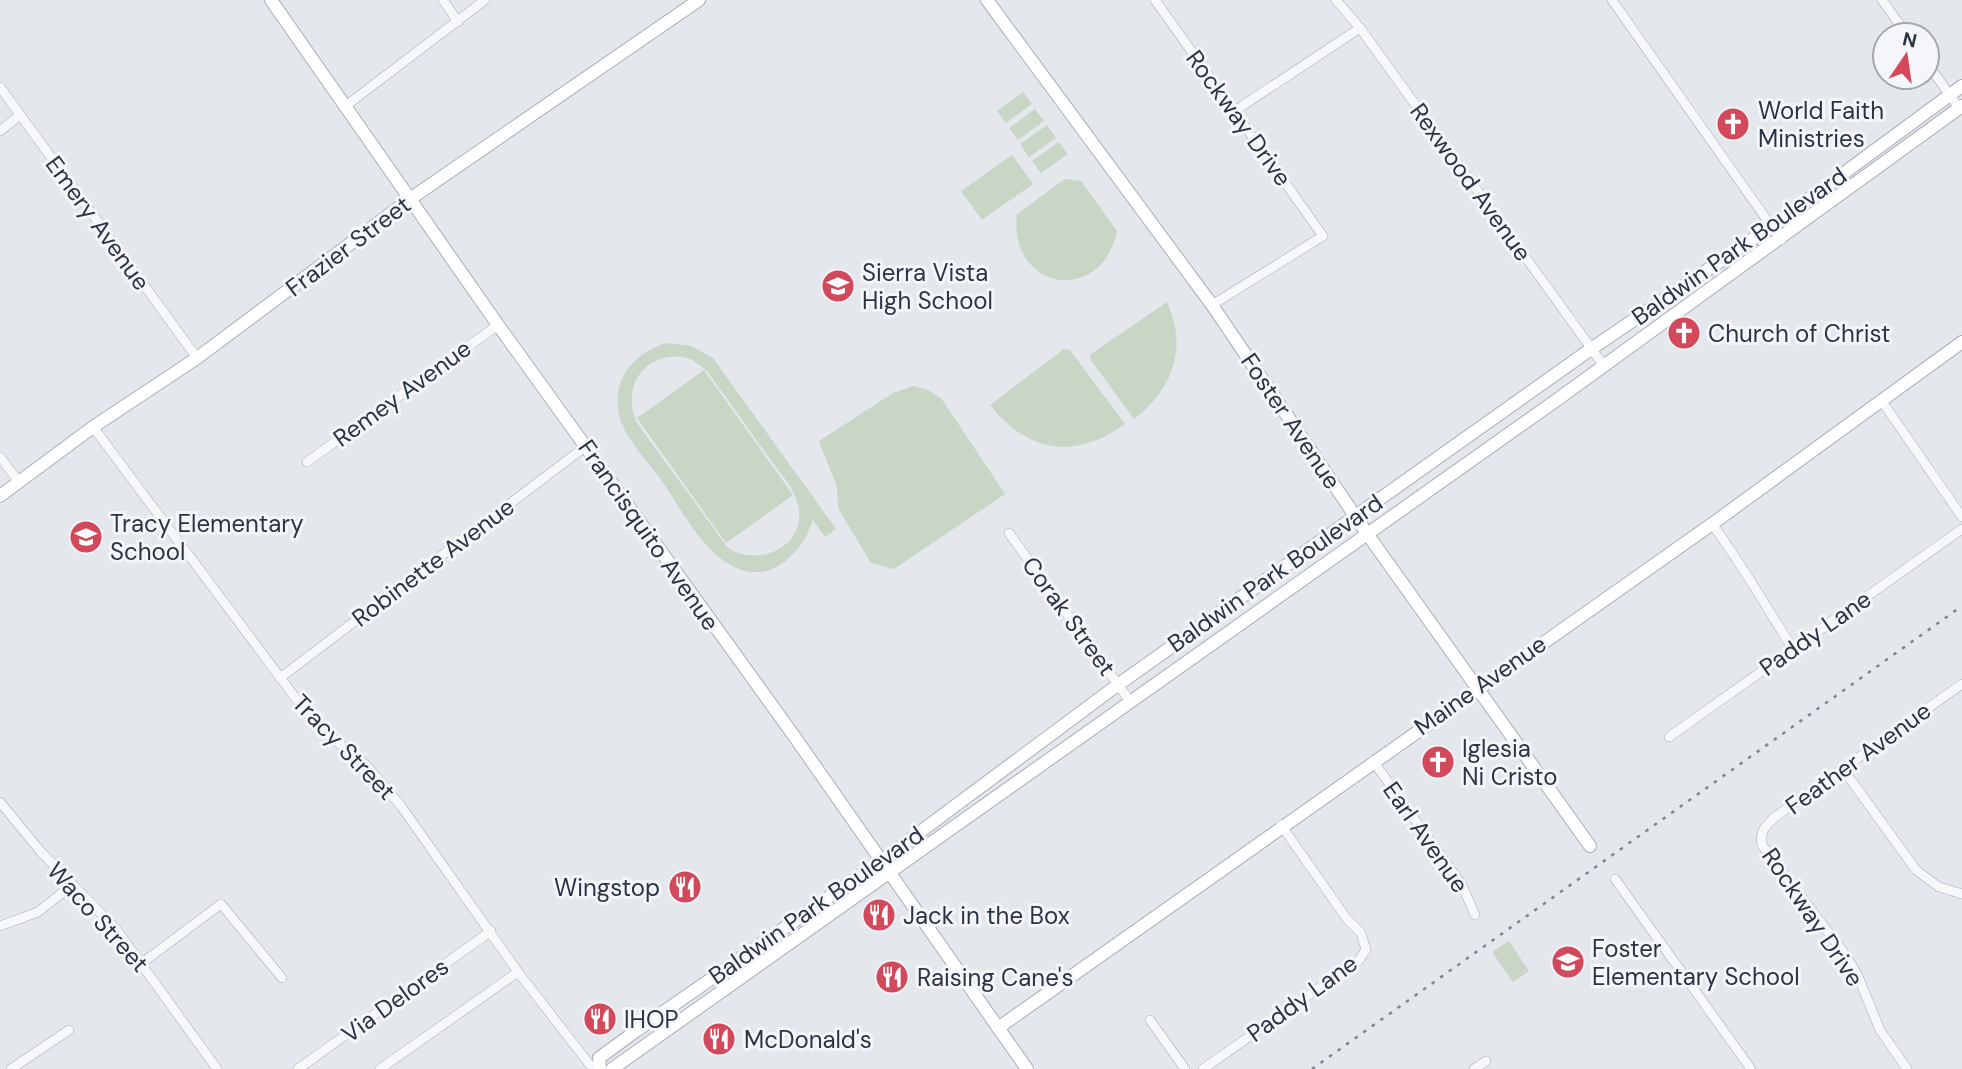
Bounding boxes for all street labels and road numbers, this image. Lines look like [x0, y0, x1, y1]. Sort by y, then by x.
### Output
street label: Rockway Drive [1179, 44, 1299, 192]
street label: Rexwood Avenue [1403, 97, 1539, 267]
street label: Emery Avenue [39, 150, 157, 296]
street label: Baldwin Park Boulevard [1625, 160, 1853, 332]
street label: Frazier Street [279, 189, 417, 303]
street label: Remey Avenue [327, 333, 477, 453]
street label: Foster Avenue [1234, 347, 1348, 495]
street label: Francisquito Avenue [572, 434, 726, 636]
street label: Baldwin Park Boulevard [1161, 487, 1389, 659]
street label: Robinette Avenue [346, 491, 520, 633]
street label: Corak Street [1015, 550, 1123, 682]
street label: Paddy Lane [1753, 583, 1877, 683]
street label: Maine Avenue [1408, 628, 1552, 742]
street label: Tracy Street [286, 687, 402, 807]
street label: Feather Avenue [1779, 695, 1937, 821]
street label: Earl Avenue [1376, 775, 1476, 899]
street label: Baldwin Park Boulevard [702, 819, 930, 991]
street label: Rockway Drive [1755, 842, 1871, 992]
street label: Waco Street [40, 856, 156, 978]
street label: Paddy Lane [1241, 947, 1363, 1049]
street label: Via Delores [335, 951, 455, 1049]

